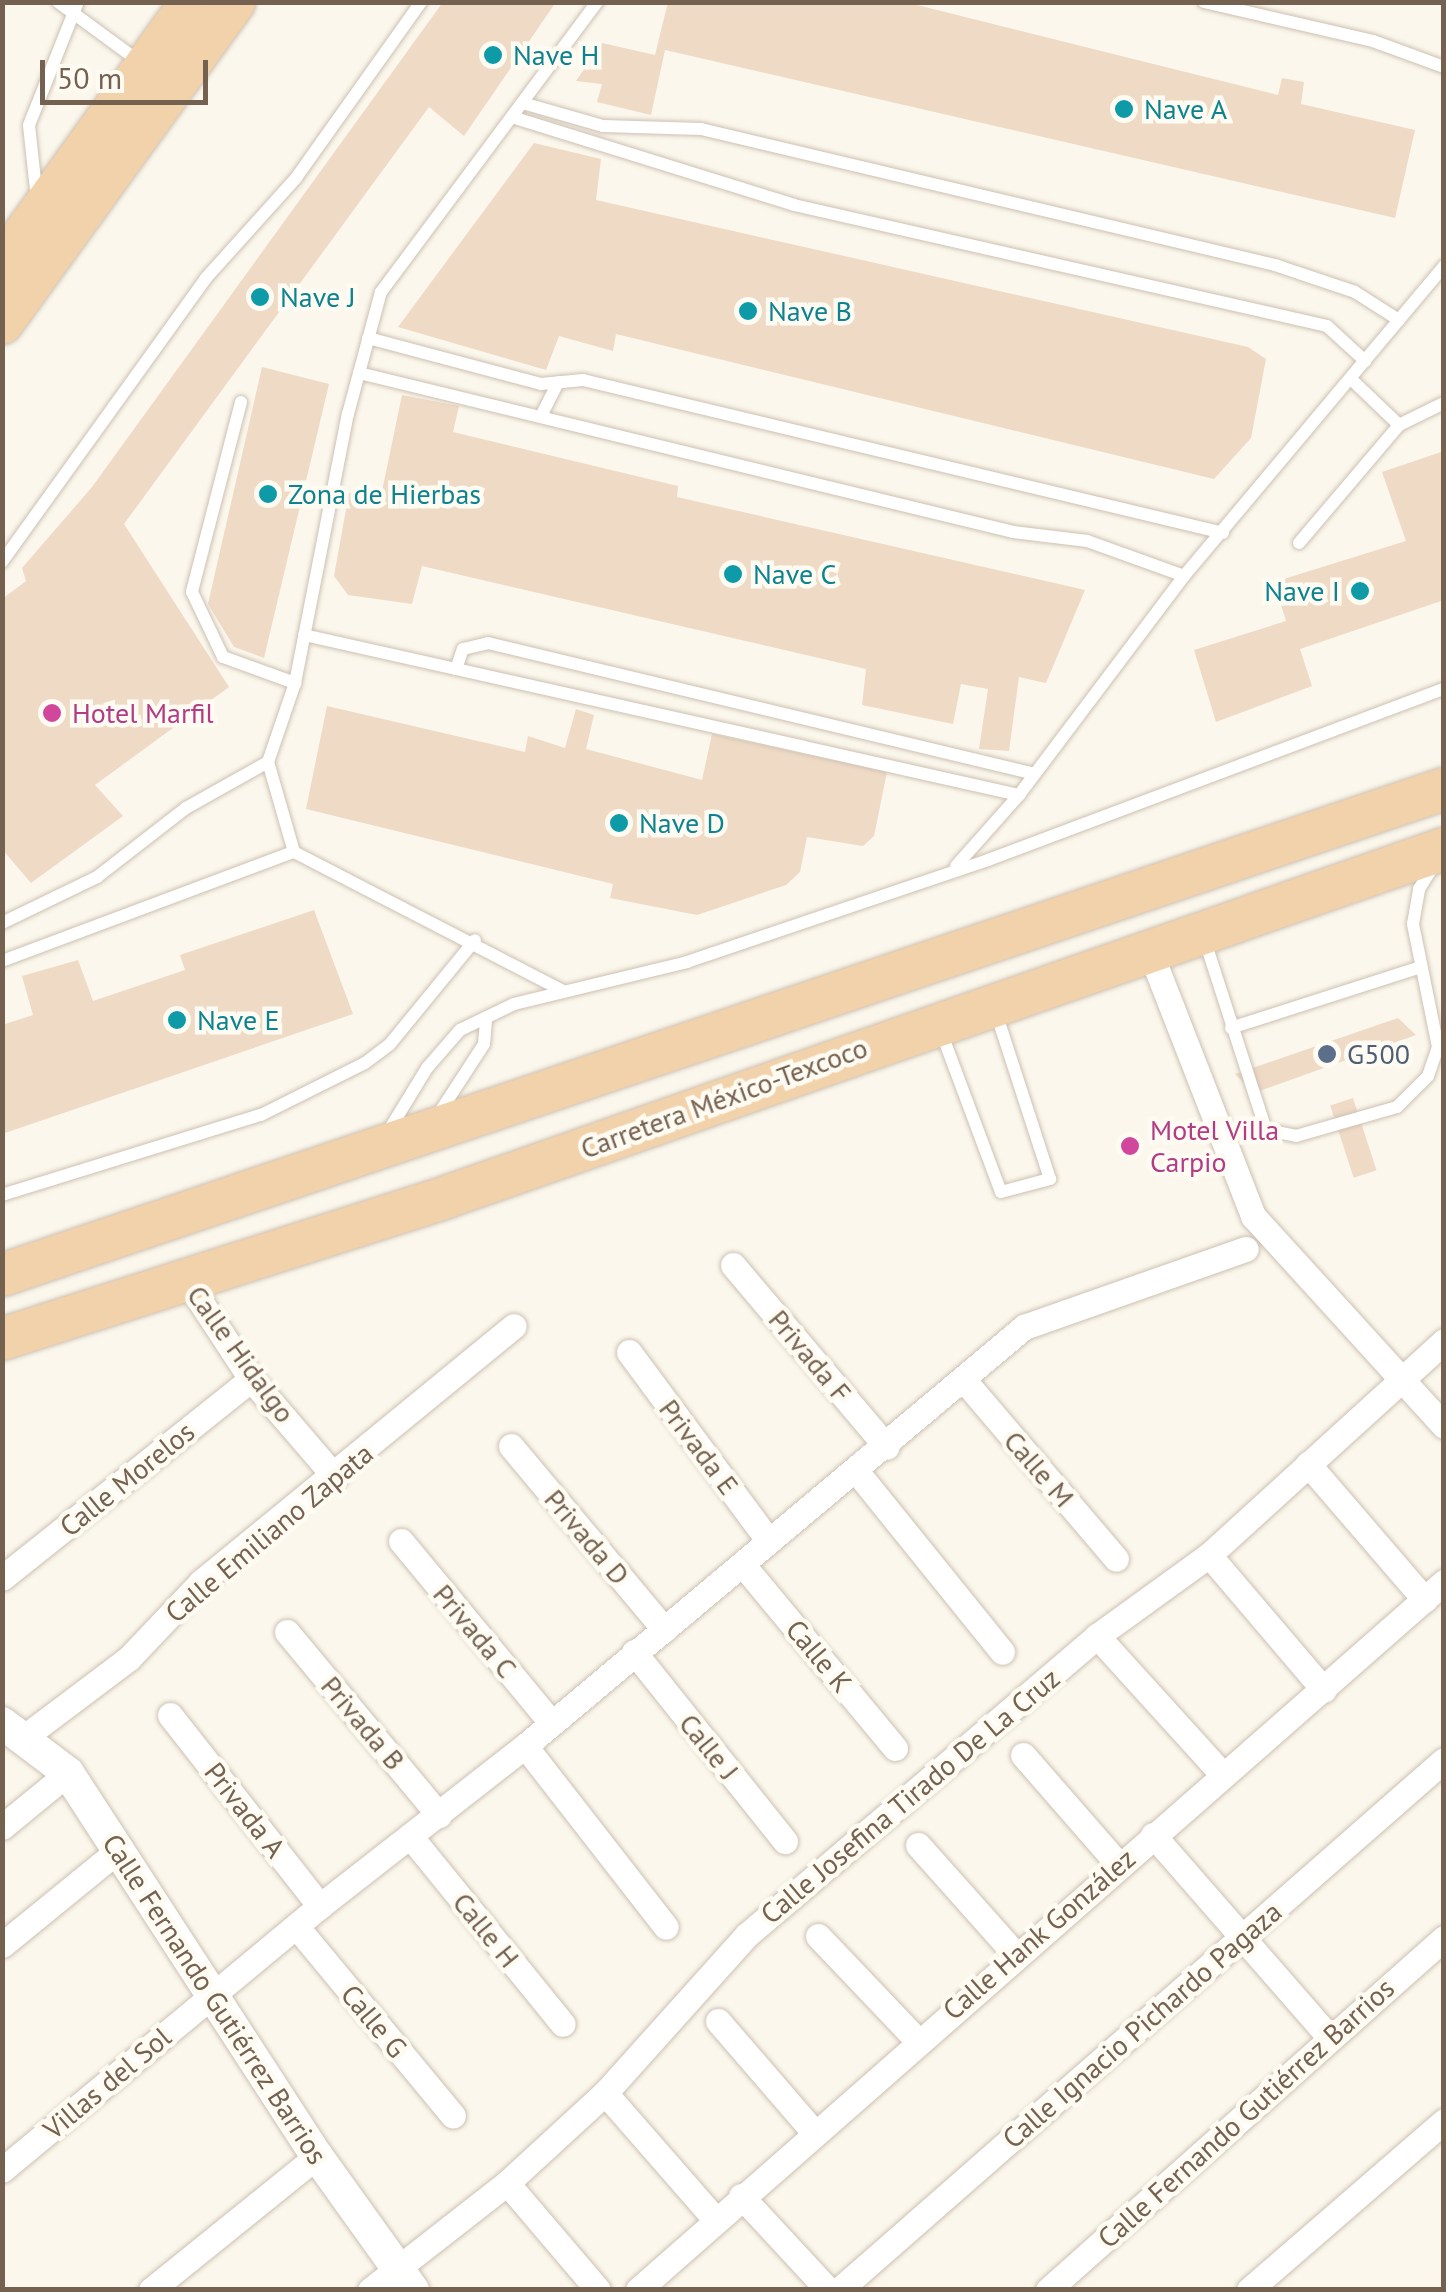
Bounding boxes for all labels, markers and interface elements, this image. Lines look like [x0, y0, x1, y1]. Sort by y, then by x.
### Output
place label: Nave H [513, 38, 599, 72]
scale bar [45, 40, 212, 102]
marker: Nave H [482, 44, 504, 66]
text: 50 m [57, 58, 122, 97]
place label: Nave A [1144, 92, 1228, 126]
marker: Nave A [1113, 98, 1135, 120]
place label: Nave J [280, 280, 356, 314]
marker: Nave J [249, 286, 271, 308]
place label: Nave B [768, 294, 852, 328]
marker: Nave B [737, 300, 759, 322]
place label: Zona de Hierbas [288, 477, 481, 511]
marker: Zona de Hierbas [257, 483, 279, 505]
place label: Nave C [753, 557, 837, 591]
marker: Nave C [722, 563, 744, 585]
place label: Nave I [1264, 574, 1340, 608]
marker: Nave I [1349, 580, 1371, 602]
place label: Hotel Marfil [72, 696, 214, 730]
marker: Hotel Marfil [41, 702, 63, 724]
place label: Nave D [639, 806, 725, 840]
marker: Nave D [608, 812, 630, 834]
place label: Nave E [197, 1003, 280, 1037]
marker: Nave E [166, 1009, 188, 1031]
street label: Carretera México-Texcoco [576, 1030, 872, 1166]
place label: G500 [1347, 1037, 1410, 1071]
marker: G500 [1316, 1043, 1338, 1065]
place label: Motel Villa Carpio [1150, 1113, 1280, 1179]
marker: Motel Villa Carpio [1119, 1135, 1141, 1157]
street label: Calle Hidalgo [180, 1279, 302, 1429]
street label: Privada F [762, 1303, 858, 1409]
street label: Privada E [652, 1393, 746, 1501]
street label: Calle Morelos [53, 1415, 201, 1543]
street label: Calle M [997, 1424, 1081, 1514]
street label: Calle Emiliano Zapata [158, 1436, 380, 1630]
street label: Privada D [538, 1483, 636, 1591]
street label: Privada C [426, 1577, 524, 1685]
street label: Calle K [779, 1613, 859, 1699]
street label: Calle Josefina Tirado De La Cruz [754, 1661, 1066, 1931]
street label: Privada B [314, 1669, 412, 1777]
street label: Calle J [672, 1707, 746, 1787]
street label: Privada A [197, 1756, 293, 1864]
street label: Calle Fernando Gutiérrez Barrios [95, 1827, 335, 2171]
street label: Calle Hank González [936, 1841, 1142, 2027]
street label: Calle H [446, 1886, 526, 1974]
street label: Calle Ignacio Pichardo Pagaza [996, 1895, 1288, 2155]
street label: Calle Fernando Gutiérrez Barrios [1091, 1971, 1401, 2255]
street label: Calle G [334, 1978, 414, 2064]
street label: Villas del Sol [36, 2020, 178, 2146]

